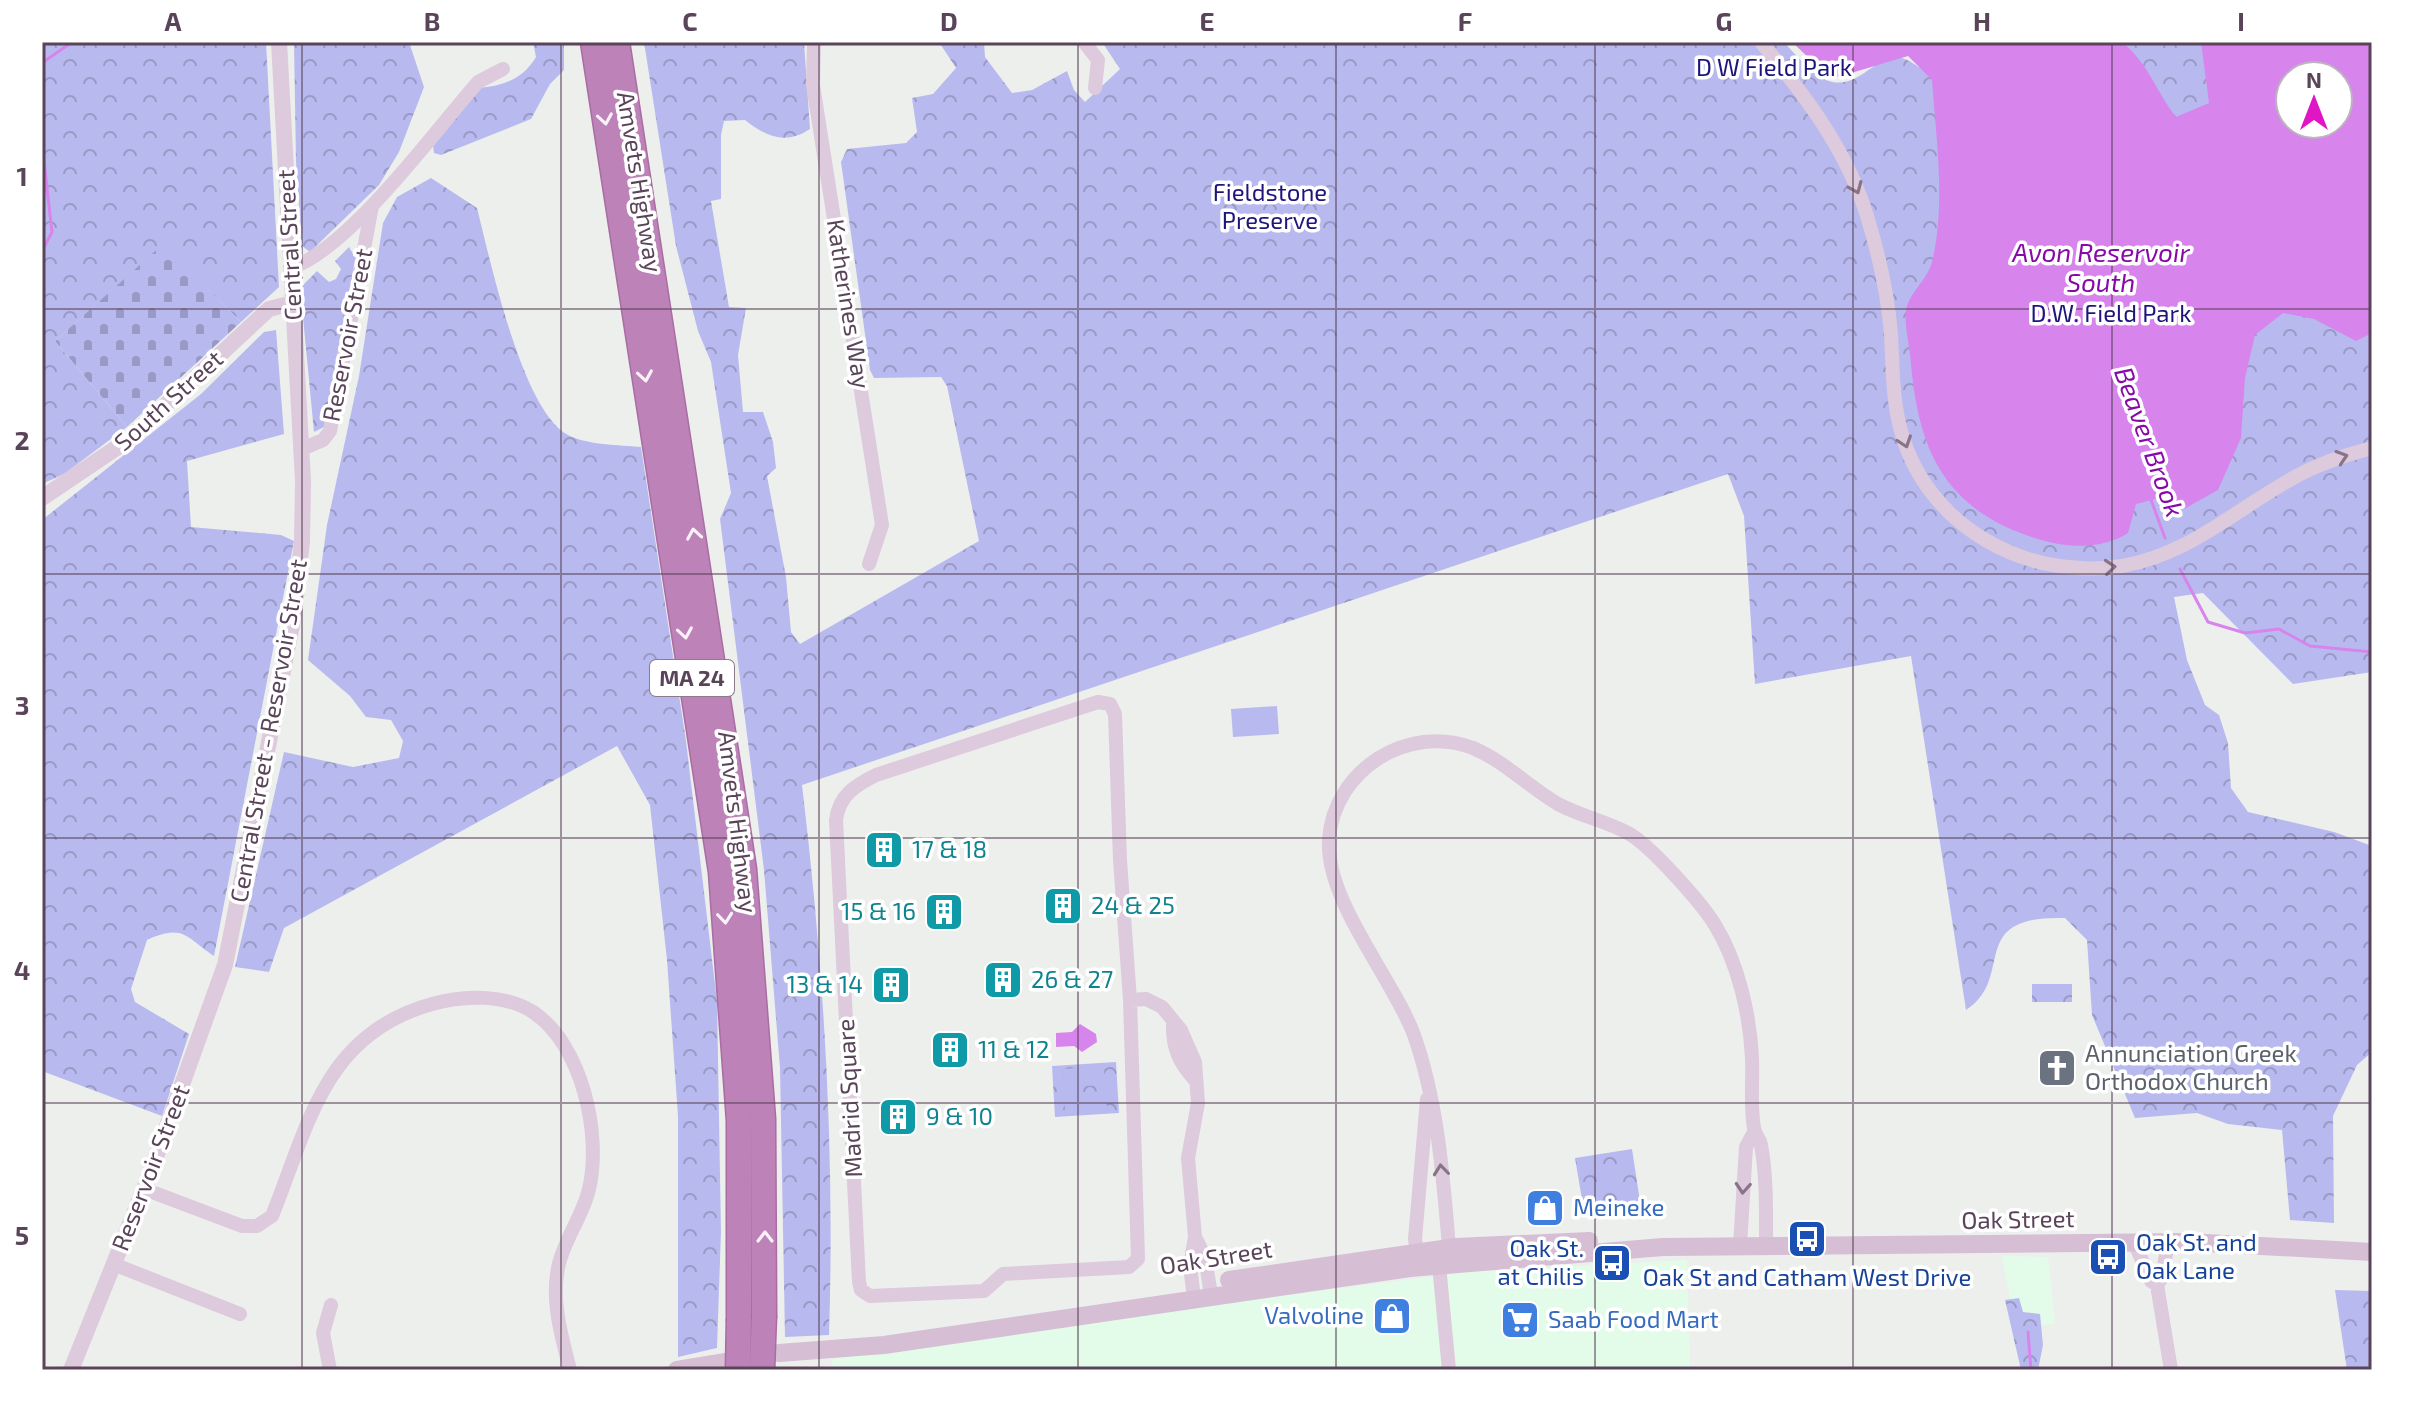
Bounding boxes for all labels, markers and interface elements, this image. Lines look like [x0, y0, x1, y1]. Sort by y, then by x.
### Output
text: A [165, 5, 182, 36]
text: B [424, 5, 440, 36]
text: C [682, 5, 698, 36]
text: D [940, 5, 958, 36]
text: E [1199, 5, 1215, 36]
text: F [1458, 5, 1472, 36]
text: G [1716, 5, 1732, 36]
text: H [1973, 5, 1991, 36]
text: I [2237, 5, 2245, 36]
park label: D W Field Park [1696, 52, 1852, 81]
north arrow [2274, 60, 2354, 140]
text: N [2306, 66, 2322, 92]
street label: Amvets Highway [612, 89, 669, 275]
one-way arrow [596, 112, 613, 126]
text: 1 [16, 160, 28, 191]
street label: Central Street [270, 169, 307, 321]
park label: Fieldstone Preserve [1213, 177, 1327, 234]
one-way arrow [1847, 180, 1863, 194]
street label: Katherines Way [822, 217, 877, 391]
water label: Avon Reservoir South [2011, 236, 2190, 297]
street label: Reservoir Street [316, 246, 378, 424]
park label: D.W. Field Park [2031, 298, 2191, 327]
street label: South Street [108, 344, 228, 456]
water label: Beaver Brook [2109, 362, 2192, 521]
one-way arrow [636, 369, 653, 383]
text: 2 [14, 424, 30, 455]
one-way arrow [1896, 434, 1912, 448]
one-way arrow [2335, 450, 2349, 466]
one-way arrow [686, 527, 703, 541]
street label: Central Street - Reservoir Street [223, 557, 312, 905]
one-way arrow [2104, 559, 2117, 576]
one-way arrow [676, 626, 693, 640]
road number: MA 24 [650, 660, 734, 696]
text: 3 [15, 689, 29, 720]
street label: Amvets Highway [713, 729, 764, 915]
building icon: 17 & 18 [863, 829, 905, 871]
place label: 17 & 18 [912, 834, 987, 863]
building icon: 24 & 25 [1042, 885, 1084, 927]
place label: 24 & 25 [1091, 890, 1175, 919]
building icon: 15 & 16 [923, 891, 965, 933]
place label: 15 & 16 [841, 896, 916, 925]
one-way arrow [717, 912, 734, 925]
text: 4 [14, 954, 30, 985]
building icon: 26 & 27 [982, 959, 1024, 1001]
building icon: 13 & 14 [870, 964, 912, 1006]
place label: 26 & 27 [1031, 964, 1113, 993]
place label: 13 & 14 [787, 969, 863, 998]
street label: Madrid Square [830, 1018, 867, 1178]
building icon: 11 & 12 [929, 1029, 971, 1071]
place label: 11 & 12 [978, 1034, 1049, 1063]
place label: Annunciation Greek Orthodox Church [2085, 1038, 2297, 1095]
church icon: Annunciation Greek Orthodox Church [2036, 1047, 2078, 1089]
street label: Reservoir Street [105, 1080, 195, 1255]
building icon: 9 & 10 [877, 1096, 919, 1138]
place label: 9 & 10 [926, 1101, 993, 1130]
one-way arrow [1433, 1163, 1450, 1176]
one-way arrow [1735, 1182, 1752, 1195]
shop icon: Meineke [1524, 1187, 1566, 1229]
place label: Meineke [1573, 1192, 1664, 1221]
street label: Oak Street [1961, 1203, 2075, 1234]
bus stop icon: Oak St and Catham West Drive [1786, 1218, 1828, 1260]
text: 5 [15, 1219, 29, 1250]
place label: Oak St. and Oak Lane [2136, 1227, 2257, 1284]
one-way arrow [756, 1230, 774, 1243]
street label: Oak Street [1158, 1233, 1274, 1280]
place label: Oak St. at Chilis [1497, 1233, 1584, 1290]
bus stop icon: Oak St. and Oak Lane [2087, 1236, 2129, 1278]
bus stop icon: Oak St. at Chilis [1591, 1242, 1633, 1284]
place label: Oak St and Catham West Drive [1643, 1262, 1971, 1291]
shop icon: Valvoline [1371, 1295, 1413, 1337]
supermarket icon: Saab Food Mart [1499, 1299, 1541, 1341]
place label: Valvoline [1264, 1300, 1364, 1329]
place label: Saab Food Mart [1548, 1304, 1719, 1333]

